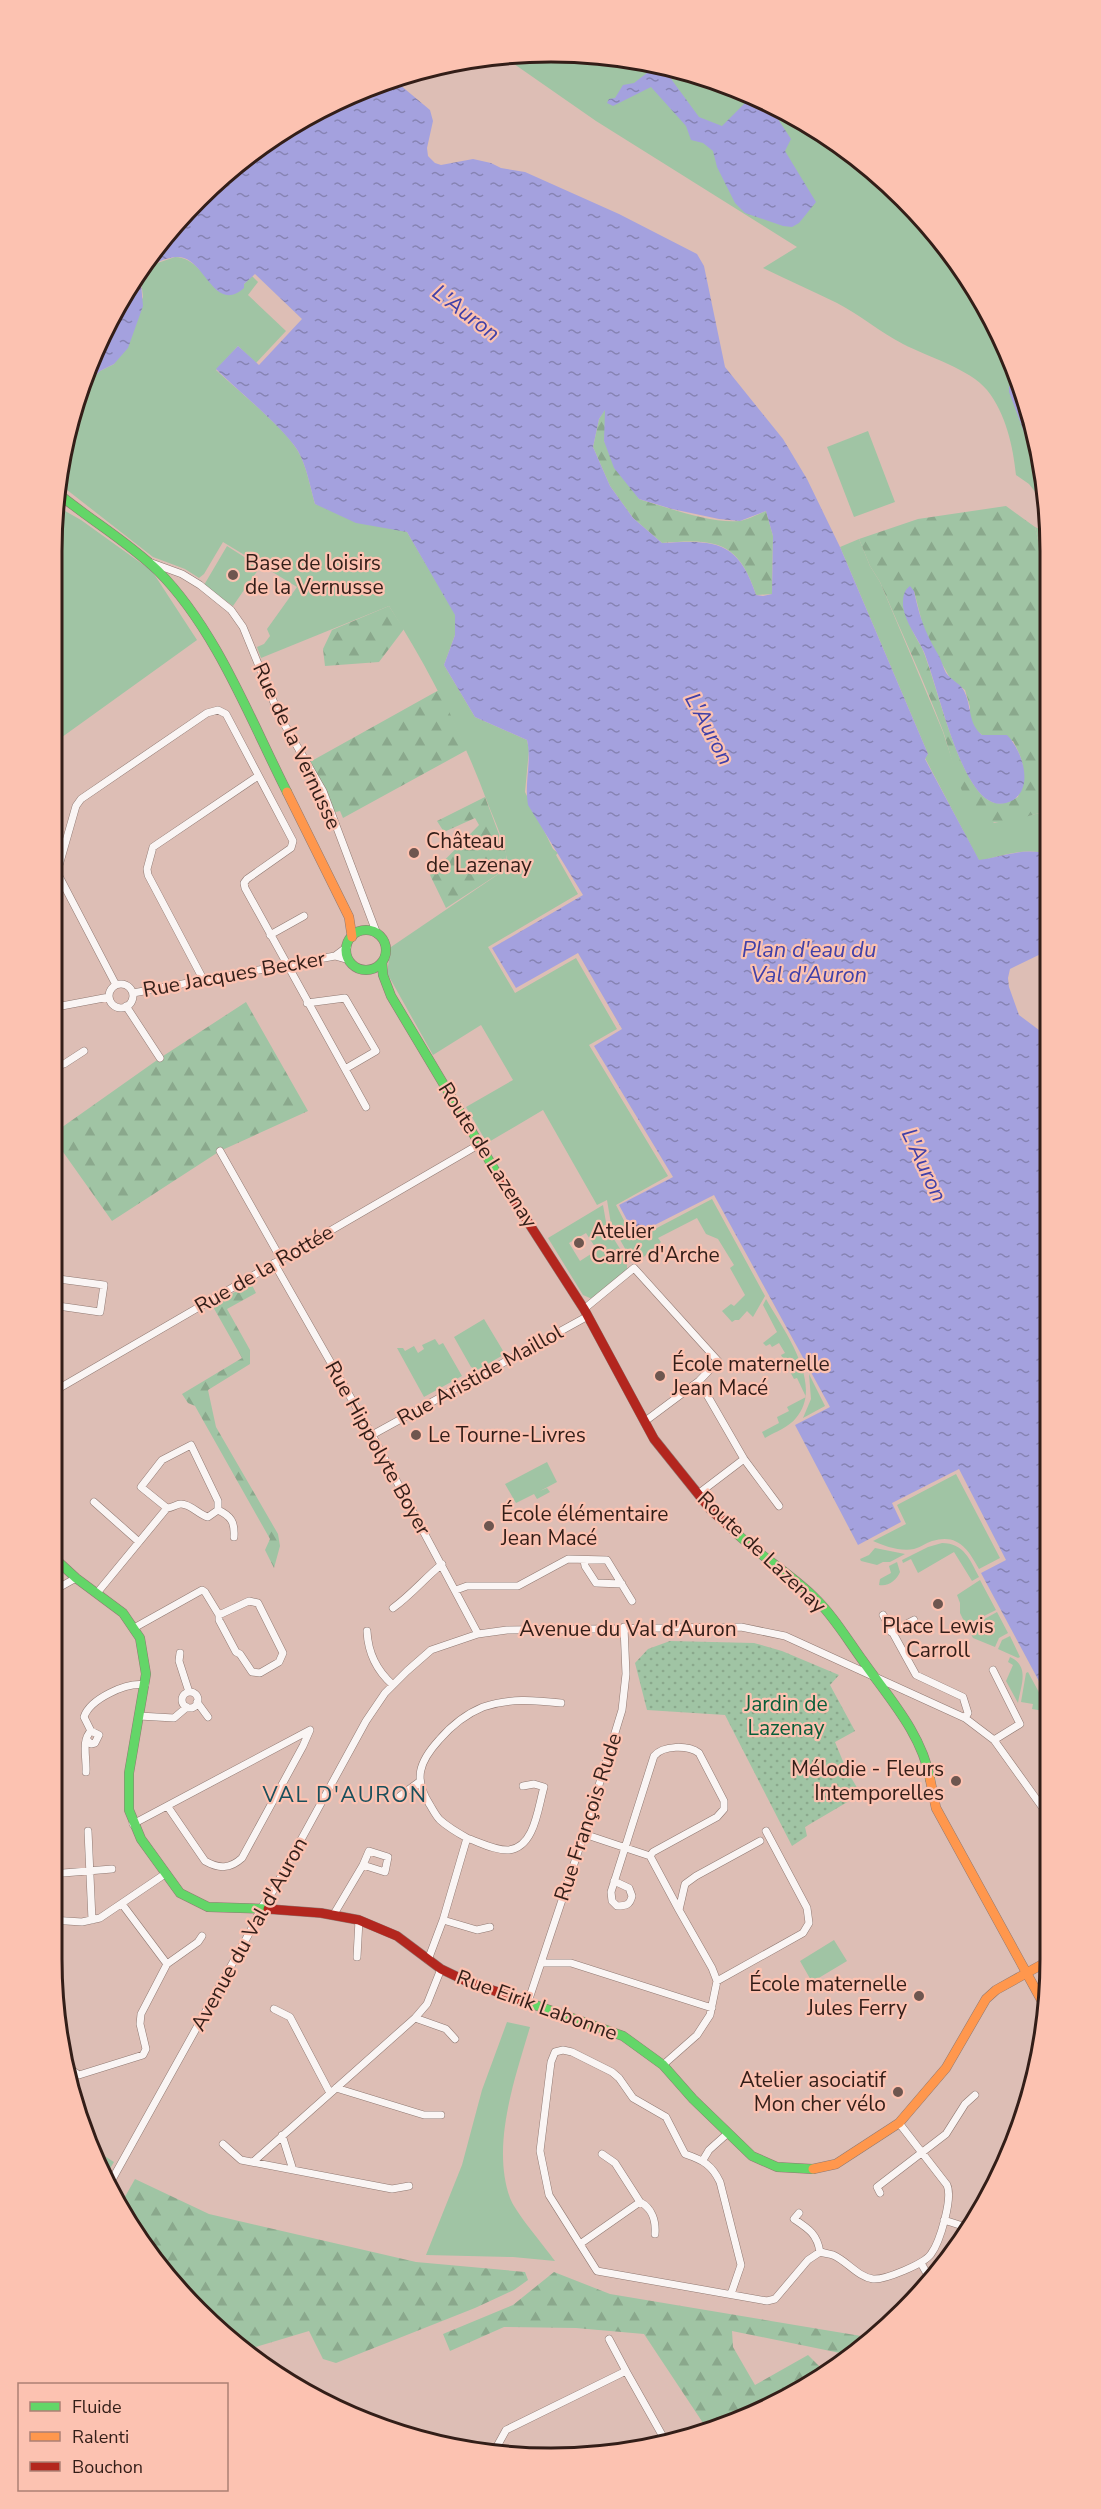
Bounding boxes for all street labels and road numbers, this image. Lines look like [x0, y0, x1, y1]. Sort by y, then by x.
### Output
street label: Rue de la Vernusse [246, 658, 348, 834]
street label: Rue Jacques Becker [141, 944, 328, 1004]
street label: Route de Lazenay [432, 1077, 544, 1233]
street label: Rue de la Rottée [189, 1218, 339, 1320]
street label: Rue Aristide Maillol [392, 1317, 569, 1432]
street label: Rue Hippolyte Boyer [318, 1356, 438, 1541]
street label: Route de Lazenay [691, 1485, 833, 1619]
street label: Avenue du Val d'Auron [519, 1615, 737, 1643]
street label: Rue François Rude [548, 1729, 628, 1905]
street label: Avenue du Val d'Auron [184, 1832, 314, 2036]
street label: Rue Eirik Labonne [453, 1963, 621, 2047]

